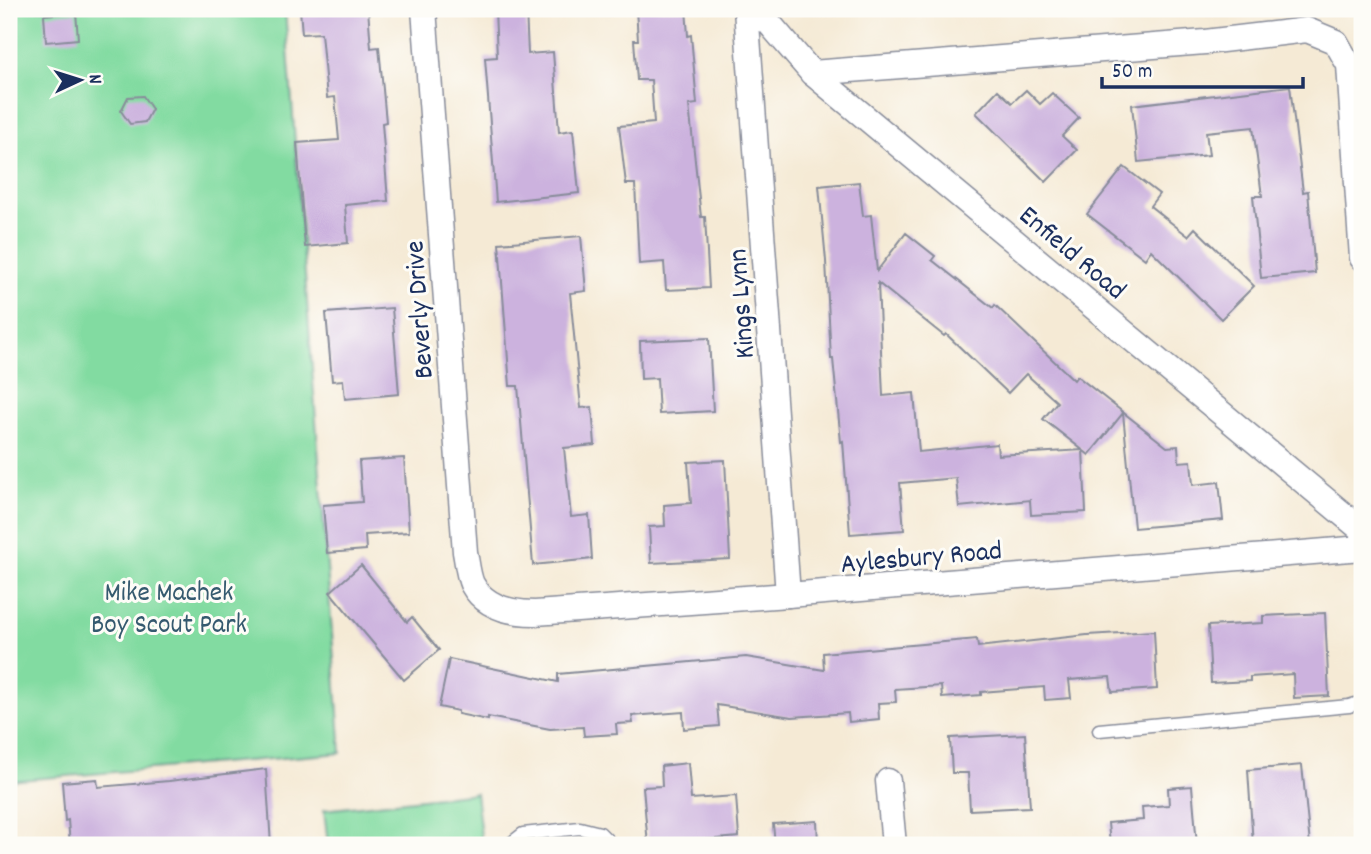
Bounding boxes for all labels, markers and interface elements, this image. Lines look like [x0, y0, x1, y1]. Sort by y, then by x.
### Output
north arrow [46, 46, 116, 116]
scale bar [1102, 46, 1303, 90]
text: 50 m [1112, 58, 1152, 88]
text: N [80, 73, 107, 85]
street label: Enfield Road [1008, 198, 1133, 312]
street label: Beverly Drive [397, 239, 447, 380]
street label: Kings Lynn [720, 247, 768, 360]
street label: Aylesbury Road [839, 533, 1004, 587]
park label: Mike Machek Boy Scout Park [91, 575, 247, 647]

